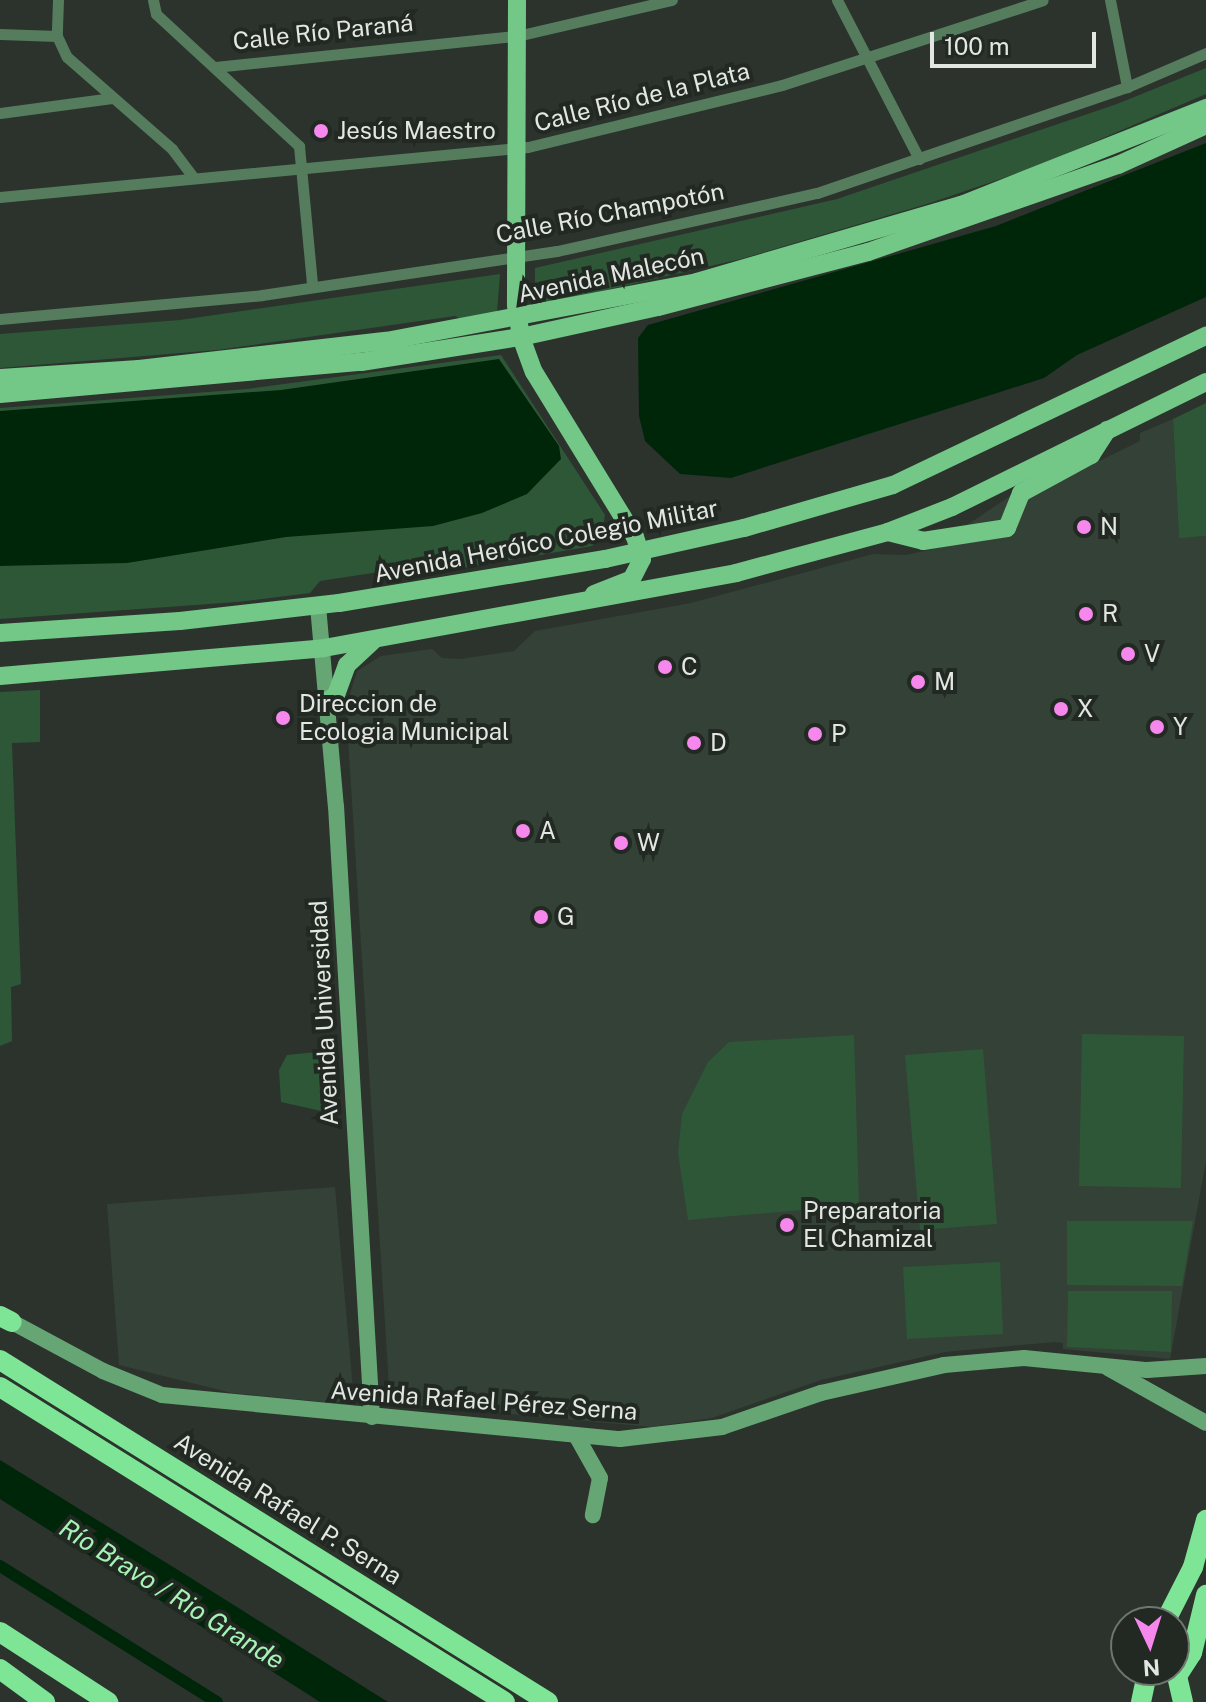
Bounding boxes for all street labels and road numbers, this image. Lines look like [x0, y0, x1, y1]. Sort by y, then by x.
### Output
street label: Calle Río Paraná [231, 8, 415, 56]
street label: Calle Río de la Plata [531, 56, 753, 138]
street label: Calle Río Champotón [493, 177, 727, 249]
street label: Avenida Malecón [515, 241, 707, 309]
street label: Avenida Heróico Colegio Militar [371, 493, 721, 589]
street label: Avenida Universidad [304, 900, 344, 1126]
street label: Avenida Rafael Pérez Serna [330, 1376, 638, 1426]
street label: Avenida Rafael P. Serna [169, 1427, 407, 1591]

